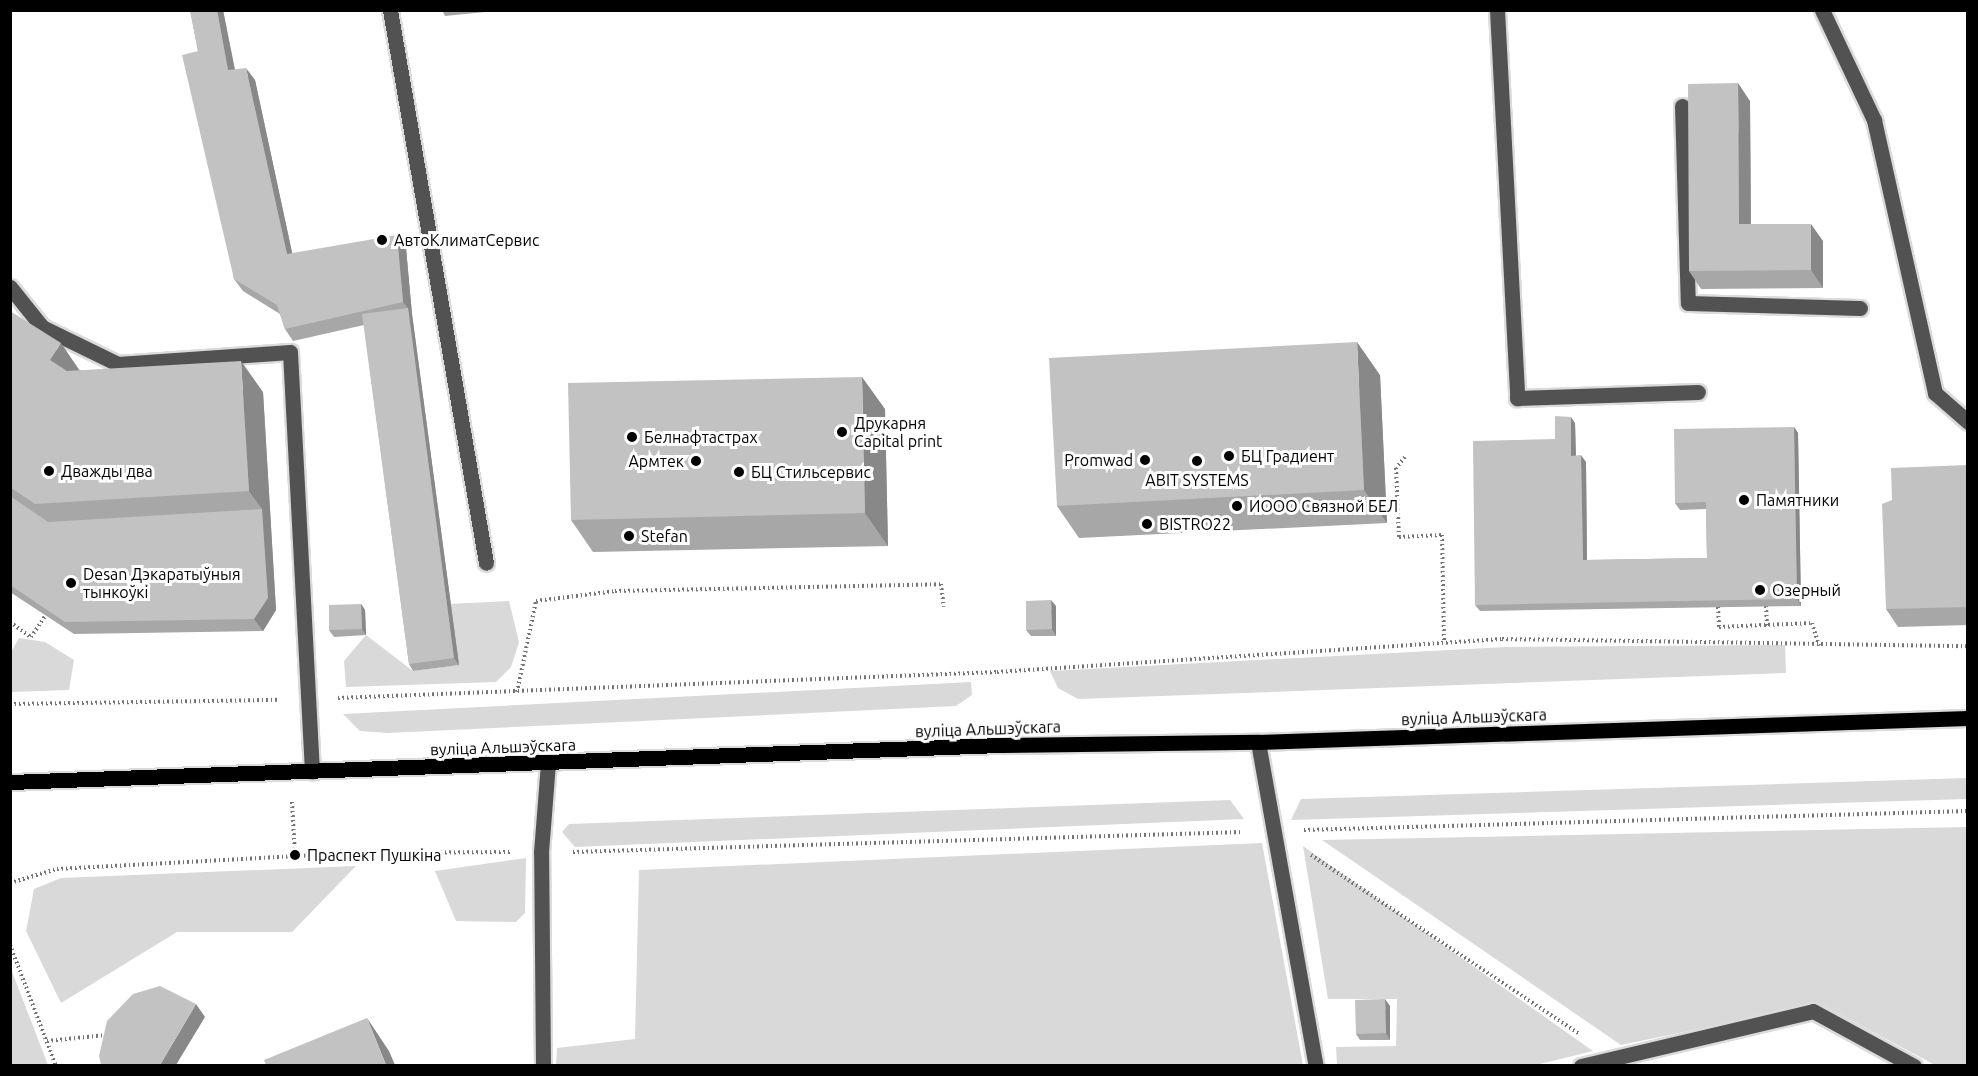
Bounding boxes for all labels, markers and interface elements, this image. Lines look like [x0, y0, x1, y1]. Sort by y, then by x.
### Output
place label: АвтоКлиматСервис [394, 230, 539, 250]
marker: АвтоКлиматСервис [375, 233, 389, 247]
place label: Друкарня Capital print [854, 413, 942, 451]
marker: Друкарня Capital print [835, 425, 849, 439]
place label: Белнафтастрах [644, 427, 757, 447]
marker: Белнафтастрах [625, 430, 639, 444]
place label: БЦ Градиент [1241, 446, 1334, 466]
marker: БЦ Градиент [1222, 449, 1236, 463]
place label: Promwad [1064, 450, 1133, 470]
place label: Армтек [628, 451, 684, 471]
marker: Promwad [1138, 453, 1152, 467]
marker: Армтек [689, 454, 703, 468]
marker: ABIT SYSTEMS [1190, 454, 1204, 468]
place label: Дважды два [61, 461, 153, 481]
place label: БЦ Стильсервис [751, 462, 871, 482]
marker: Дважды два [42, 464, 56, 478]
marker: БЦ Стильсервис [732, 465, 746, 479]
place label: ABIT SYSTEMS [1145, 470, 1249, 490]
place label: Памятники [1756, 490, 1839, 510]
marker: Памятники [1737, 493, 1751, 507]
place label: ИООО Связной БЕЛ [1249, 496, 1398, 516]
marker: ИООО Связной БЕЛ [1230, 499, 1244, 513]
place label: BISTRO22 [1159, 514, 1231, 534]
marker: BISTRO22 [1140, 517, 1154, 531]
place label: Stefan [641, 526, 688, 546]
marker: Stefan [622, 529, 636, 543]
place label: Desan Дэкаратыўныя тынкоўкі [83, 564, 241, 602]
marker: Desan Дэкаратыўныя тынкоўкі [64, 576, 78, 590]
place label: Озерный [1772, 580, 1841, 600]
marker: Озерный [1753, 583, 1767, 597]
street label: вуліца Альшэўскага [1401, 705, 1547, 729]
street label: вуліца Альшэўскага [915, 717, 1061, 741]
street label: вуліца Альшэўскага [430, 735, 576, 759]
place label: Праспект Пушкіна [307, 845, 442, 865]
marker: Праспект Пушкіна [288, 848, 302, 862]

